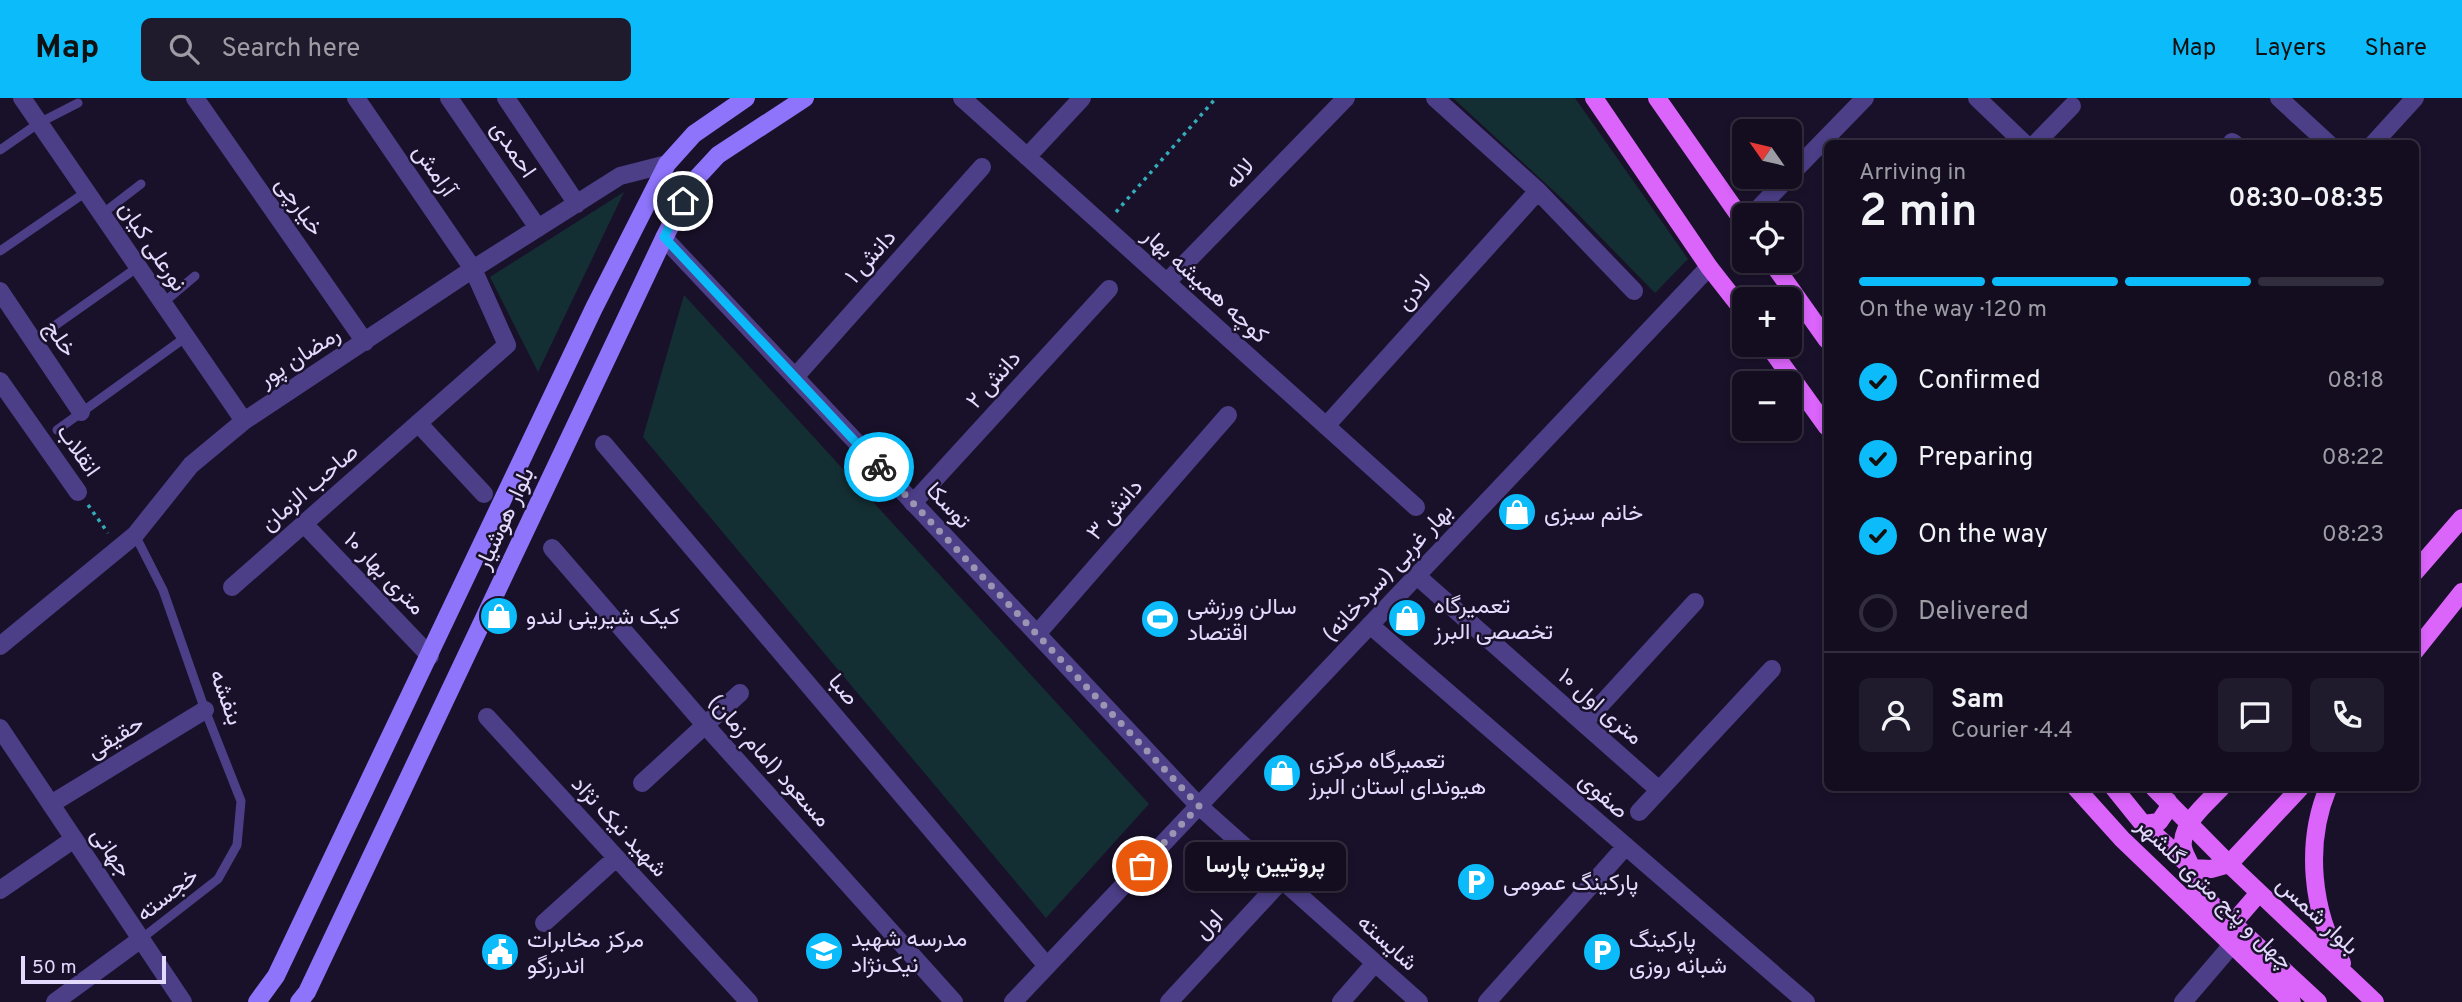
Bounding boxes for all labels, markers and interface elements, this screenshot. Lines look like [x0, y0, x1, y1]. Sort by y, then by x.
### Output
search box [141, 18, 631, 81]
text: Map [35, 28, 99, 70]
icon: search [165, 30, 203, 68]
text: Search here [221, 33, 360, 66]
text: Map [2171, 34, 2216, 64]
text: Layers [2254, 34, 2326, 64]
text: Share [2364, 34, 2427, 64]
street label: احمدی [482, 116, 541, 184]
north arrow [1732, 119, 1802, 189]
map controls [1732, 119, 1802, 441]
street label: آرامش [405, 139, 462, 205]
street label: لاله [1219, 153, 1262, 196]
text: Arriving in [1859, 159, 1966, 188]
pin [653, 171, 713, 231]
street label: خیارچی [267, 172, 329, 243]
icon: home [664, 182, 702, 220]
text: 08:30–08:35 [2228, 183, 2384, 216]
text: 2 min [1859, 184, 1978, 243]
street label: نورعلی کیان [110, 197, 192, 298]
button: locate [1732, 203, 1802, 273]
street label: کوچه همیشه بهار [1135, 222, 1273, 351]
street label: دانش ۱ [840, 224, 904, 291]
street label: لادن [1392, 269, 1440, 318]
button: + [1732, 287, 1802, 357]
text: On the way · 120 m [1859, 296, 2047, 325]
street label: خلج [36, 315, 82, 363]
street label: رمضان پور [253, 321, 347, 396]
street label: دانش ۲ [961, 345, 1029, 416]
icon: check [1859, 363, 1897, 401]
text: Confirmed [1918, 365, 2041, 398]
text: 08:18 [2327, 367, 2384, 396]
button: − [1732, 371, 1802, 441]
street label: انقلاب [49, 420, 105, 483]
courier [844, 432, 914, 502]
street label: صاحب الزمان [256, 438, 366, 539]
icon: check [1859, 440, 1897, 478]
text: Preparing [1918, 442, 2033, 475]
text: 08:22 [2322, 444, 2384, 473]
icon: bike [860, 448, 898, 486]
street label: بلوار هوشیار [470, 463, 543, 576]
street label: دانش ۳ [1081, 474, 1150, 547]
street label: توسکا [918, 477, 976, 536]
shop icon: خانم سبزی [1496, 491, 1538, 533]
street label: بهار غربی (سردخانه) [1317, 498, 1460, 649]
place label: خانم سبزی [1544, 500, 1643, 529]
icon: check [1859, 517, 1897, 555]
text: On the way [1918, 519, 2048, 552]
text: 08:23 [2322, 521, 2384, 550]
street label: ۱۰ متری بهار [336, 527, 430, 623]
place label: تعمیرگاه تخصصی البرز [1433, 593, 1553, 648]
place label: سالن ورزشی اقتصاد [1187, 594, 1297, 649]
shop icon: کیک شیرینی لندو [478, 595, 520, 637]
text: Delivered [1918, 596, 2029, 629]
shop icon: تعمیرگاه تخصصی البرز [1386, 597, 1428, 639]
sports icon: سالن ورزشی اقتصاد [1139, 598, 1181, 640]
place label: کیک شیرینی لندو [526, 604, 680, 633]
street label: ۱۰ متری اول [1551, 663, 1648, 753]
street label: بنفشه [201, 666, 248, 730]
street label: صبا [820, 669, 864, 713]
button: person [1859, 678, 1933, 752]
button: chat [2218, 678, 2292, 752]
button: phone [2310, 678, 2384, 752]
text: Sam [1951, 684, 2004, 717]
street label: مسعود (امام زمان) [701, 689, 836, 835]
street label: حقیقی [82, 710, 150, 766]
text: Courier · 4.4 [1951, 717, 2073, 746]
place label: تعمیرگاه مرکزی هیوندای استان البرز [1308, 748, 1486, 803]
shop icon: تعمیرگاه مرکزی هیوندای استان البرز [1261, 752, 1303, 794]
street label: صفوی [1571, 767, 1633, 827]
street label: شهید نیک نژاد [564, 771, 673, 885]
street label: چهل و پنج متری گلشهر [2128, 812, 2298, 977]
street label: جهانی [83, 823, 137, 884]
pin [1112, 836, 1172, 896]
callout: پروتیین پارسا [1184, 842, 1345, 890]
icon: bag [1123, 847, 1161, 885]
text: پروتیین پارسا [1206, 852, 1325, 881]
parking icon: پارکینگ عمومی [1455, 861, 1497, 903]
street label: خجسته [132, 863, 206, 929]
place label: پارکینگ عمومی [1503, 870, 1638, 899]
street label: بلوار شمس [2269, 871, 2364, 962]
street label: اول [1189, 905, 1231, 947]
street label: شایسته [1350, 909, 1423, 979]
place label: مدرسه شهید نیک‌نژاد [851, 926, 967, 981]
place label: مرکز مخابرات اندرزگو [527, 927, 644, 982]
place label: پارکینگ شبانه روزی [1629, 927, 1727, 982]
school or university icon: مدرسه شهید نیک‌نژاد [803, 930, 845, 972]
public building icon: مرکز مخابرات اندرزگو [479, 931, 521, 973]
parking icon: پارکینگ شبانه روزی [1581, 931, 1623, 973]
scale bar [21, 953, 166, 985]
text: 50 m [32, 956, 77, 980]

